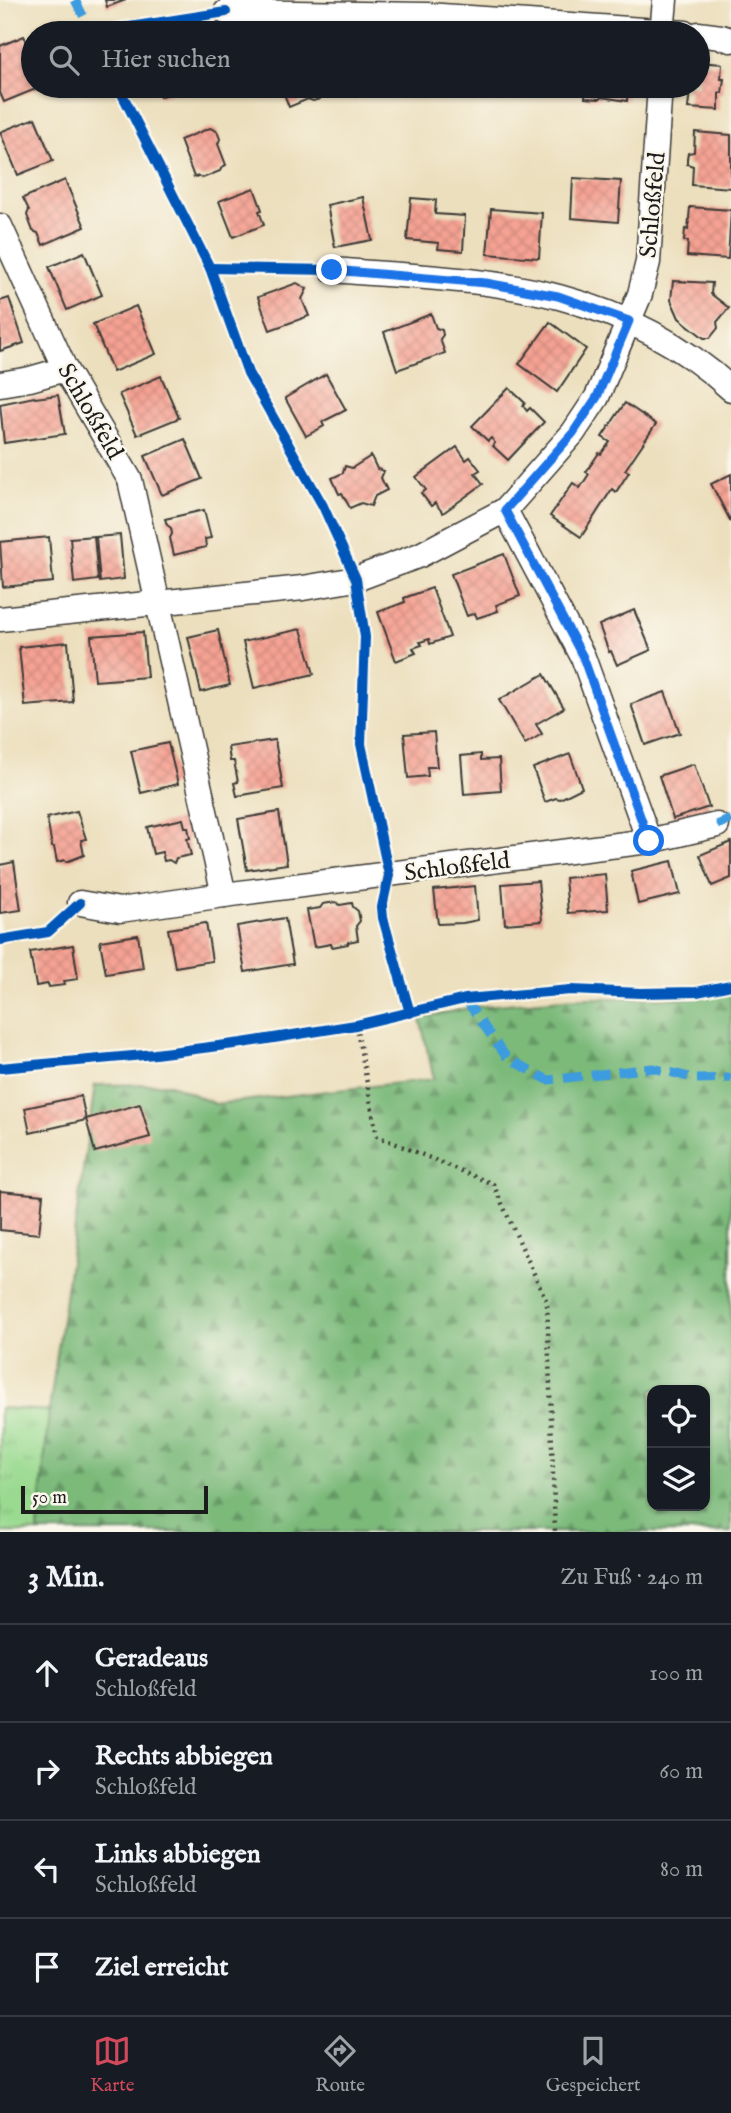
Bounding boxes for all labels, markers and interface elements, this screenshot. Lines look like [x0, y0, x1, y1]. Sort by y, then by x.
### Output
search box [21, 21, 710, 98]
icon: search [45, 41, 83, 79]
text: Hier suchen [101, 43, 231, 76]
street label: Schloßfeld [633, 151, 674, 259]
route end [316, 254, 347, 285]
street label: Schloßfeld [50, 358, 130, 466]
route start [633, 825, 664, 856]
street label: Schloßfeld [403, 846, 512, 889]
map controls [647, 1385, 710, 1511]
button: locate [647, 1385, 710, 1448]
button: layers [647, 1448, 710, 1511]
scale bar [21, 1483, 208, 1515]
text: 50 m [32, 1486, 67, 1510]
text: 3 Min. [28, 1559, 104, 1597]
text: Zu Fuß · 240 m [560, 1563, 703, 1592]
text: Geradeaus [95, 1642, 208, 1675]
icon: ahead [28, 1654, 66, 1692]
text: 100 m [649, 1659, 703, 1688]
text: Schloßfeld [95, 1675, 197, 1704]
text: Rechts abbiegen [95, 1740, 273, 1773]
icon: right [28, 1752, 66, 1790]
text: 60 m [659, 1757, 703, 1786]
text: Schloßfeld [95, 1773, 197, 1802]
text: Links abbiegen [95, 1838, 261, 1871]
icon: left [28, 1850, 66, 1888]
text: 80 m [660, 1855, 703, 1884]
text: Schloßfeld [95, 1871, 197, 1900]
icon: arrive [28, 1948, 66, 1986]
text: Ziel erreicht [95, 1951, 228, 1984]
tab: Karte [90, 2032, 135, 2098]
tab: Route [315, 2032, 365, 2098]
tab: Gespeichert [546, 2032, 641, 2098]

